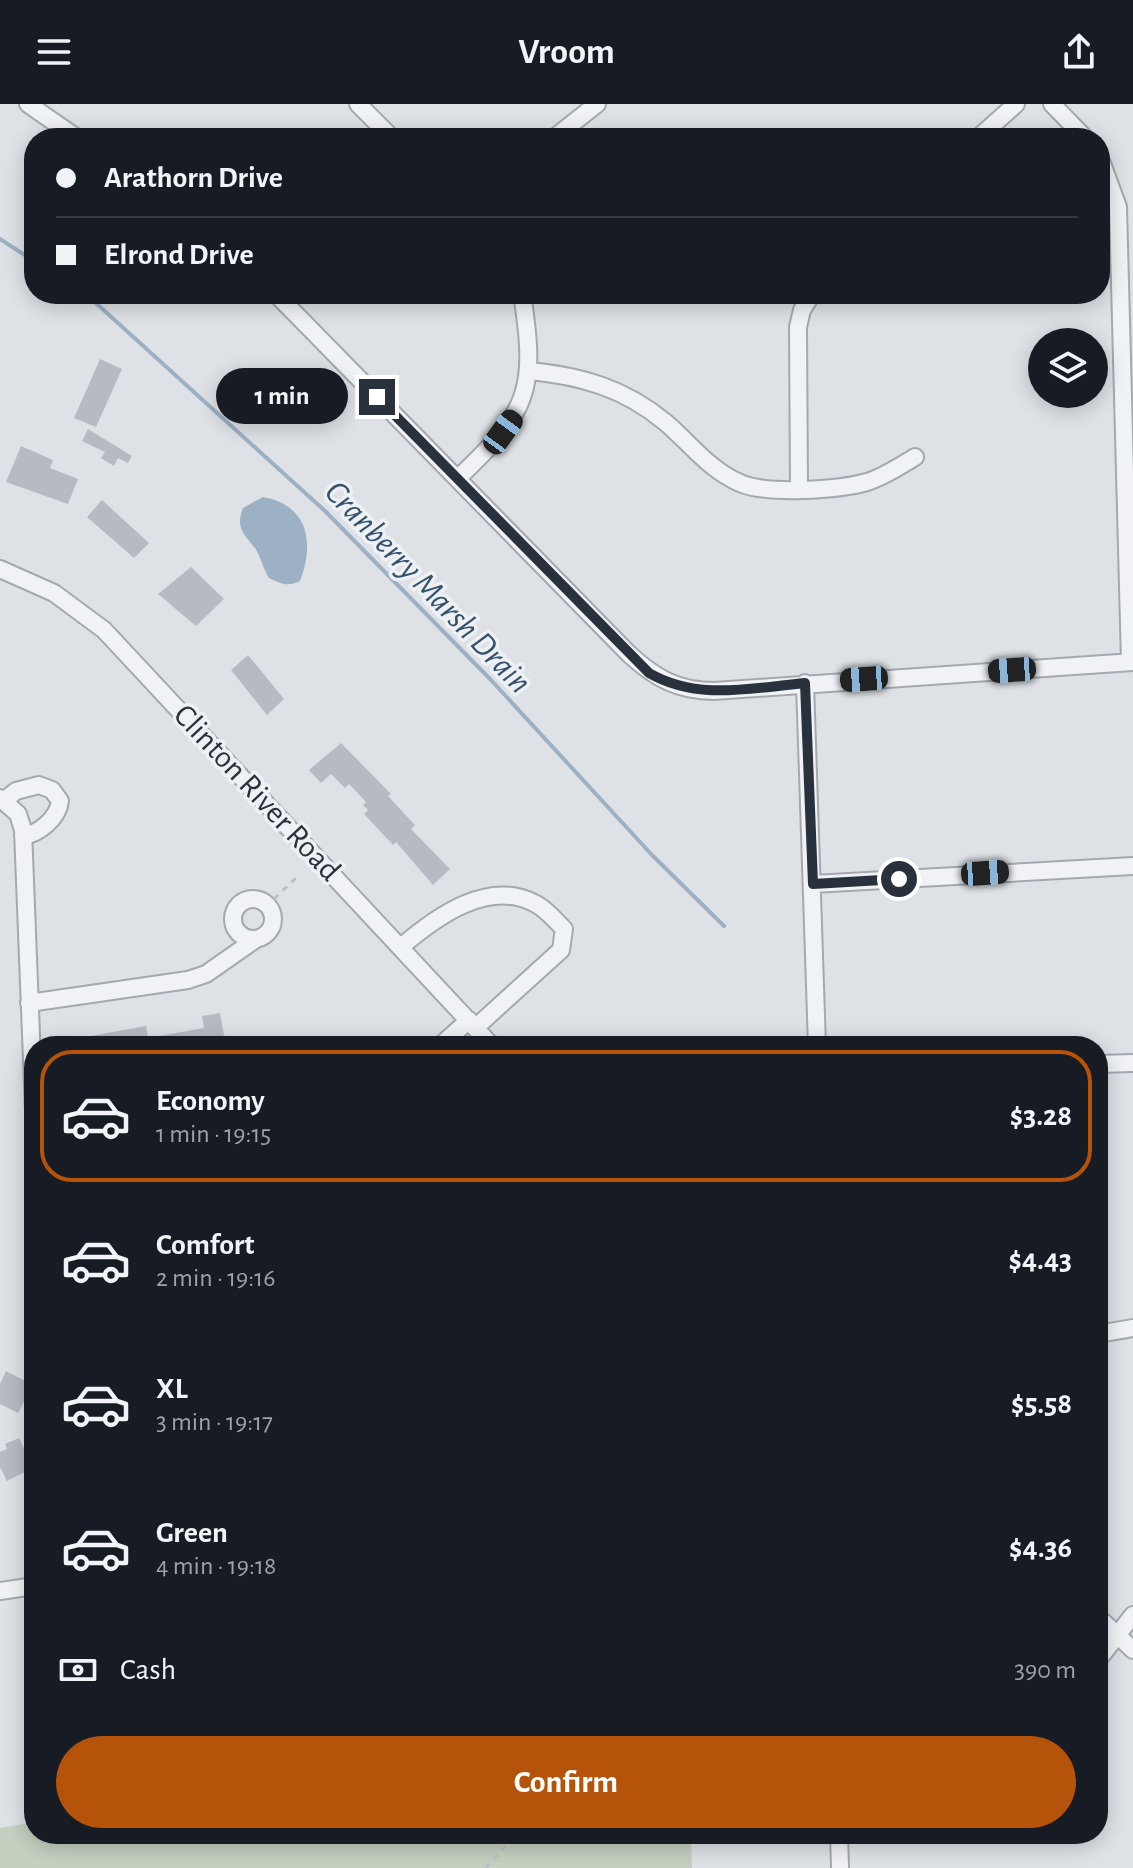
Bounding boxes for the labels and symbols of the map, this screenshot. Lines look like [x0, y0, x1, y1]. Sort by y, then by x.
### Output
callout: 1 min [217, 369, 349, 425]
route end [359, 379, 395, 415]
car [479, 406, 527, 458]
water label: Cranberry Marsh Drain [318, 475, 537, 700]
car [987, 656, 1037, 684]
car [839, 665, 889, 693]
street label: Clinton River Road [168, 698, 347, 887]
car [960, 859, 1010, 887]
route start [881, 861, 917, 897]

